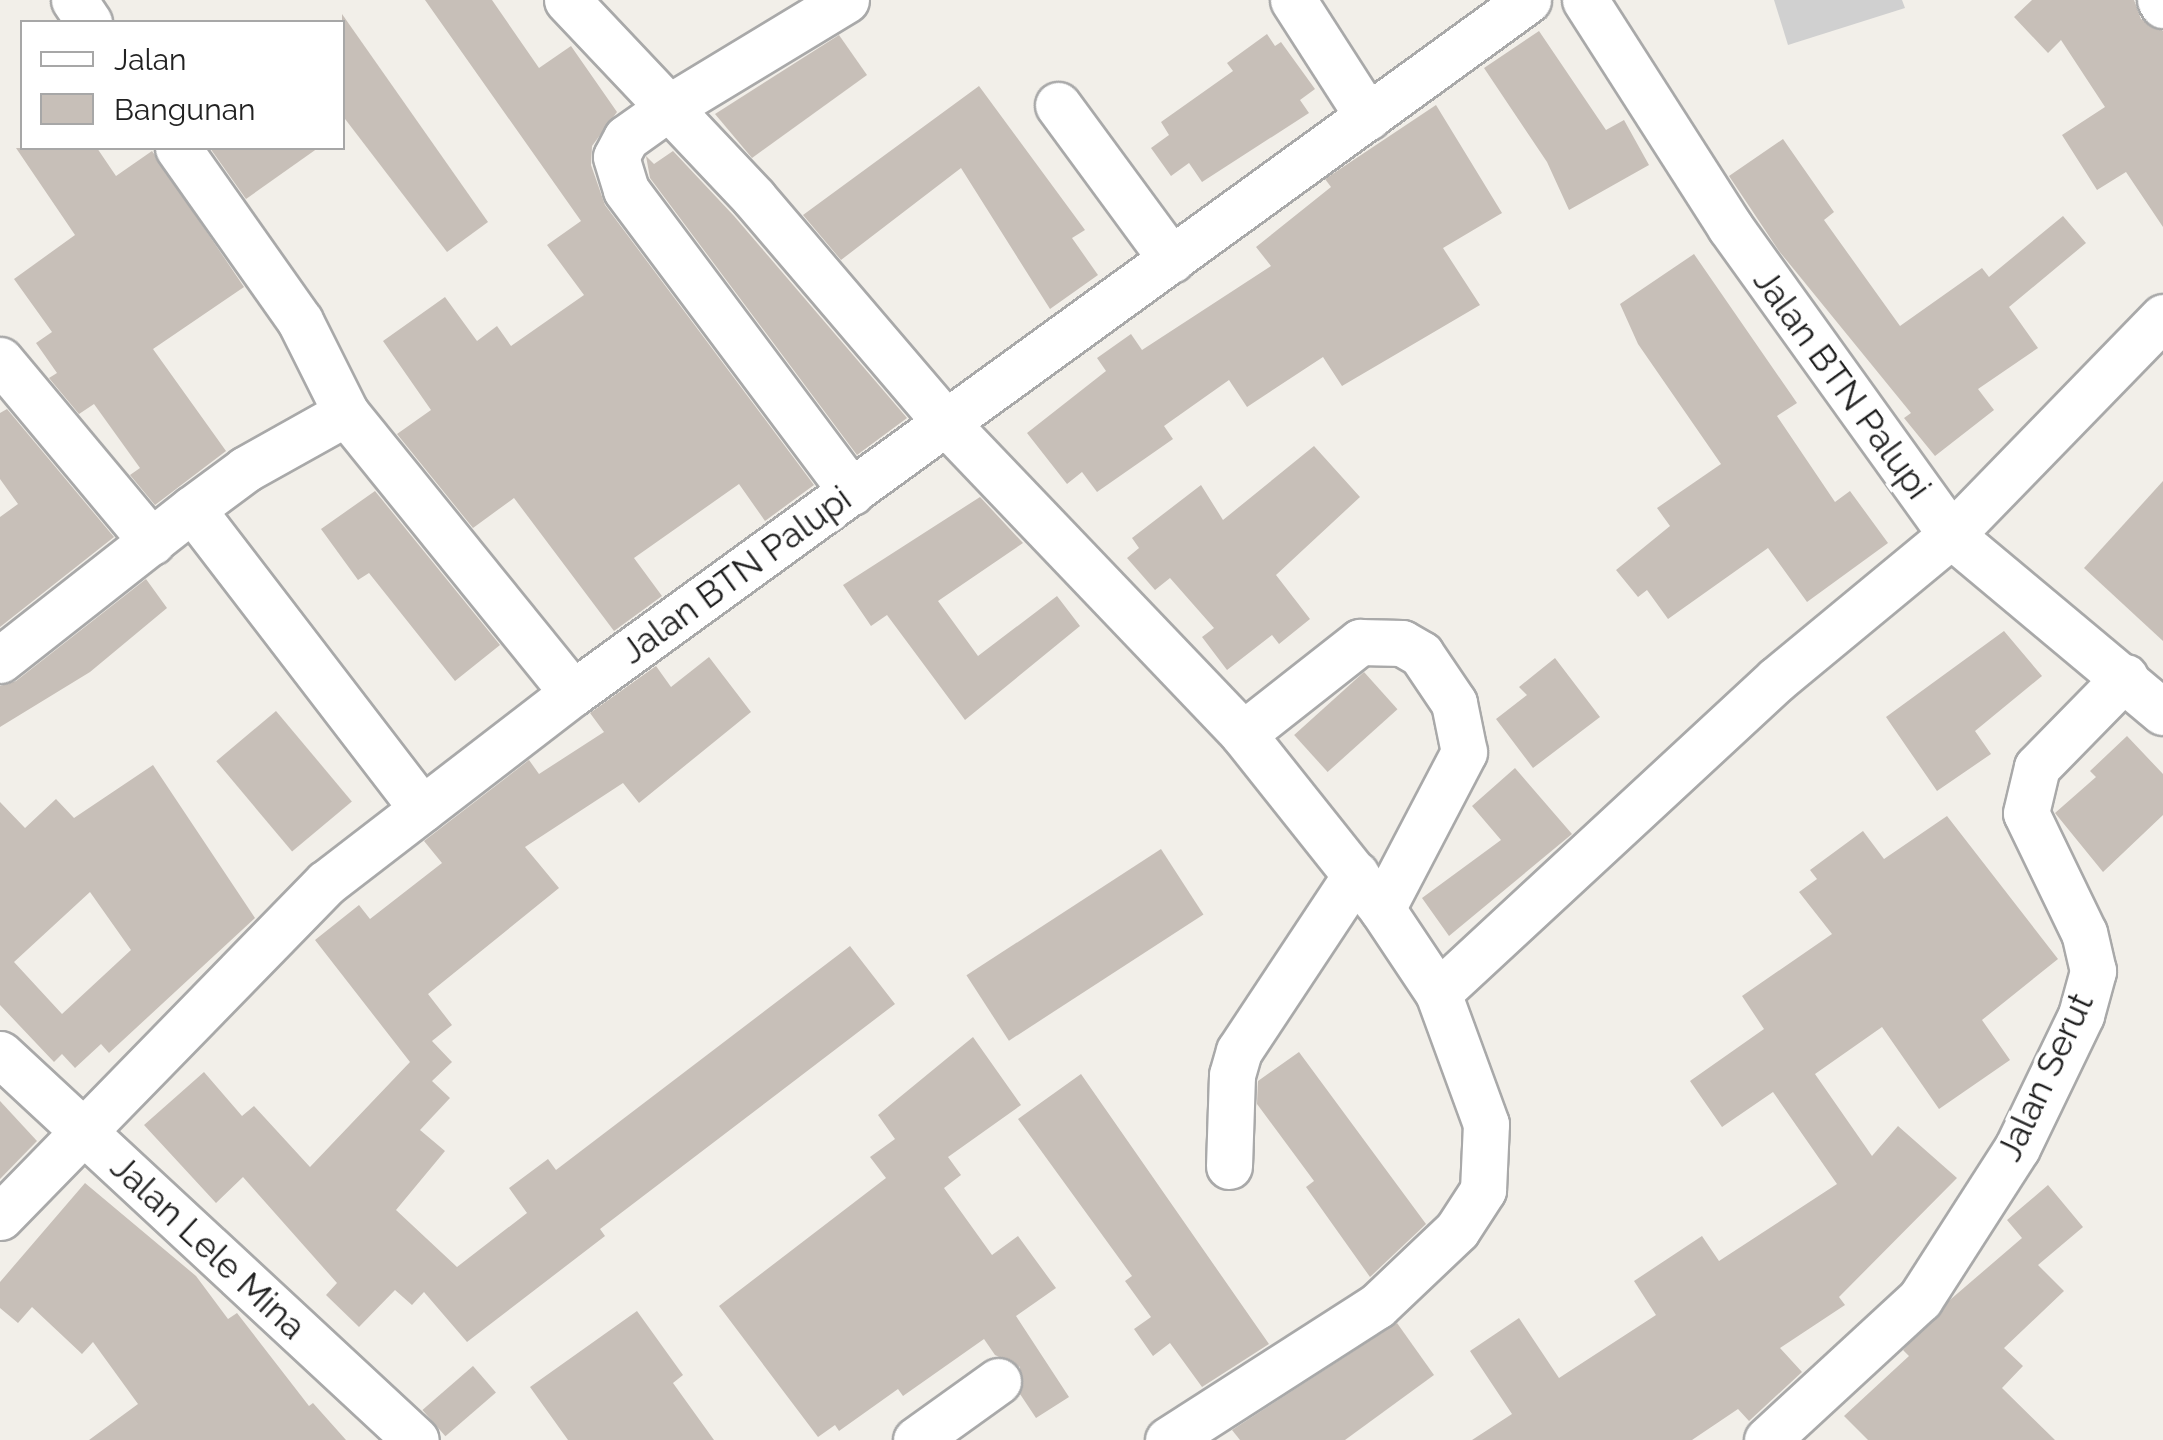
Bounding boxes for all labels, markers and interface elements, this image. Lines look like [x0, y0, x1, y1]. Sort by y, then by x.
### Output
legend [20, 20, 345, 150]
text: Jalan [114, 42, 187, 77]
text: Bangunan [114, 92, 256, 127]
street label: Jalan BTN Palupi [1745, 261, 1939, 507]
street label: Jalan BTN Palupi [613, 478, 859, 672]
street label: Jalan Serut [1988, 986, 2102, 1168]
street label: Jalan Lele Mina [102, 1146, 314, 1348]

